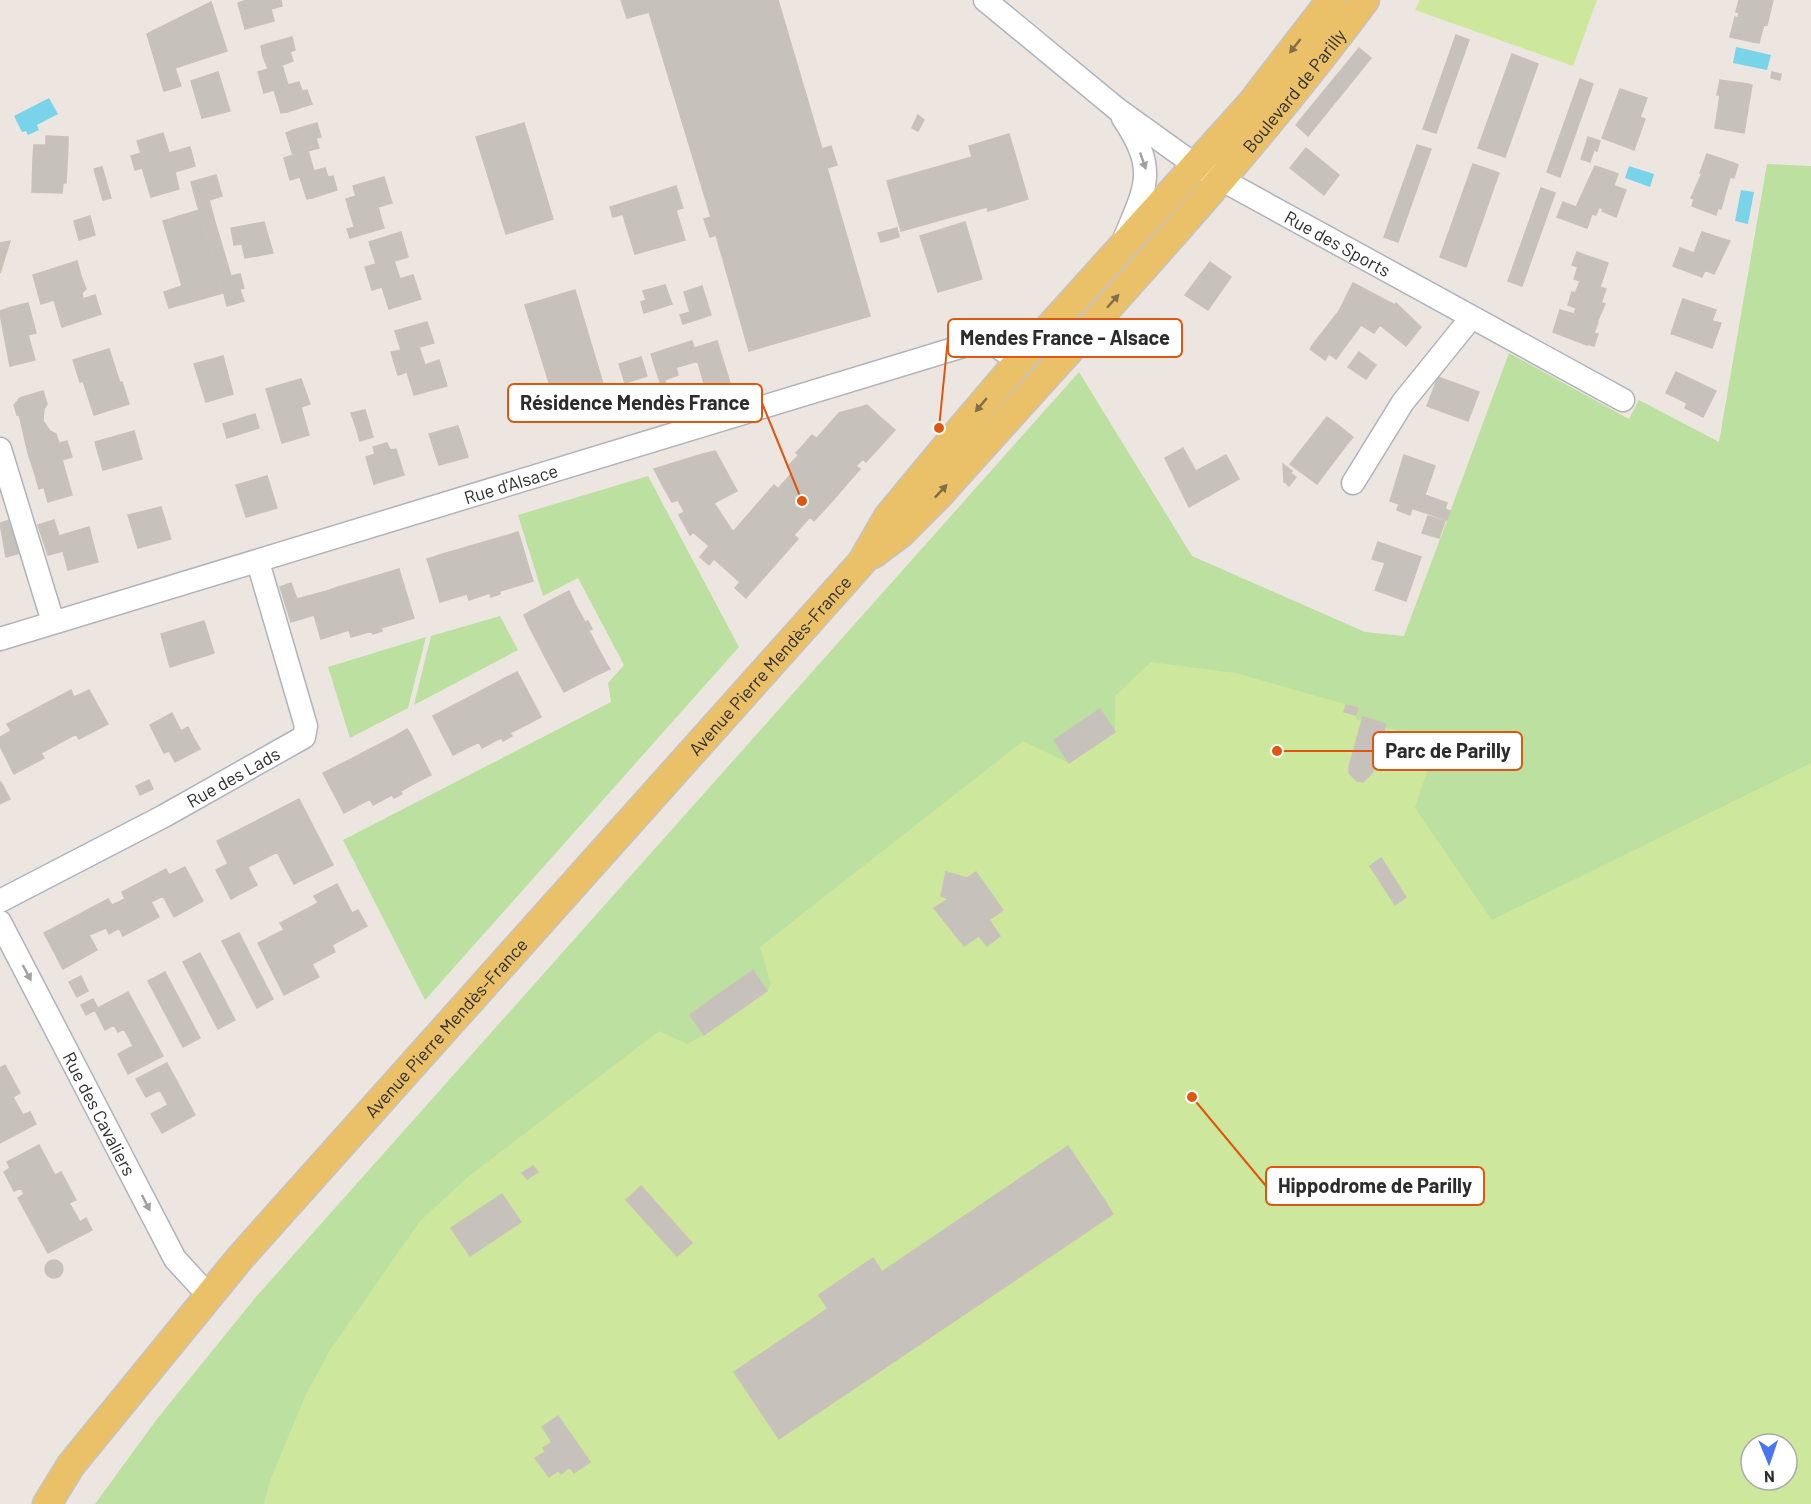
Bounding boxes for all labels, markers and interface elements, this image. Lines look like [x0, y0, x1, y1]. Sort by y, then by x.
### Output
street label: Boulevard de Parilly [1238, 24, 1350, 157]
one-way arrow [1290, 39, 1302, 54]
one-way arrow [1139, 152, 1149, 170]
street label: Rue des Sports [1281, 205, 1395, 281]
one-way arrow [1106, 294, 1119, 309]
callout: Mendes France - Alsace [948, 319, 1182, 357]
text: Mendes France - Alsace [960, 325, 1170, 349]
callout: Résidence Mendès France [508, 384, 762, 422]
text: Résidence Mendès France [520, 390, 750, 414]
one-way arrow [975, 397, 988, 412]
street label: Rue d'Alsace [461, 459, 560, 508]
one-way arrow [934, 484, 948, 498]
street label: Avenue Pierre Mendès-France [684, 571, 856, 760]
callout: Parc de Parilly [1373, 732, 1522, 770]
text: Parc de Parilly [1385, 738, 1511, 762]
street label: Rue des Lads [183, 742, 283, 812]
street label: Avenue Pierre Mendès-France [360, 933, 532, 1122]
one-way arrow [23, 965, 32, 982]
street label: Rue des Cavaliers [58, 1048, 141, 1179]
callout: Hippodrome de Parilly [1266, 1167, 1484, 1205]
text: Hippodrome de Parilly [1278, 1173, 1472, 1197]
one-way arrow [141, 1194, 151, 1211]
north arrow [1739, 1432, 1799, 1492]
text: N [1764, 1468, 1775, 1487]

